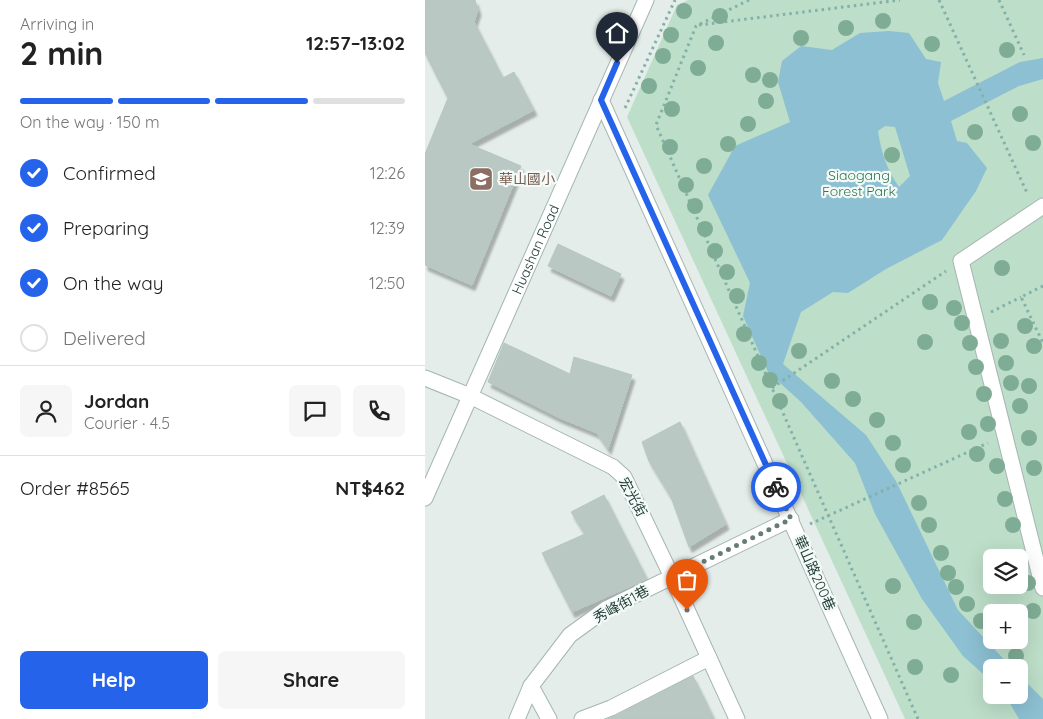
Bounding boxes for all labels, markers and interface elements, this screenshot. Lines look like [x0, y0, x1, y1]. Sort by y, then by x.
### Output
pin [596, 12, 638, 63]
text: Arriving in [20, 14, 94, 34]
icon: home [603, 19, 631, 47]
text: 12:57–13:02 [306, 31, 405, 55]
text: 2 min [20, 33, 103, 73]
text: On the way · 150 m [20, 112, 160, 132]
icon: check [20, 159, 48, 187]
text: Confirmed [63, 161, 156, 185]
text: 12:26 [370, 163, 405, 183]
school or university icon: 華山國小 [468, 166, 494, 192]
park label: Siaogang Forest Park [822, 166, 896, 200]
place label: 華山國小 [499, 170, 555, 188]
street label: Huashan Road [508, 202, 563, 297]
icon: check [20, 214, 48, 242]
text: Preparing [63, 216, 149, 240]
text: 12:39 [370, 218, 405, 238]
icon: check [20, 269, 48, 297]
text: On the way [63, 271, 164, 295]
text: 12:50 [369, 273, 405, 293]
text: Delivered [63, 326, 146, 350]
button: person [20, 385, 72, 437]
button: chat [289, 385, 341, 437]
button: phone [353, 385, 405, 437]
text: Jordan [84, 389, 149, 413]
text: Courier · 4.5 [84, 413, 170, 433]
courier [751, 462, 801, 512]
icon: bike [762, 473, 790, 501]
street label: 宏光街 [615, 474, 651, 520]
text: Order #8565 [20, 476, 130, 500]
text: NT$462 [335, 476, 405, 500]
street label: 華山路200巷 [790, 533, 840, 613]
map controls [983, 549, 1028, 704]
button: layers [983, 549, 1028, 594]
pin [666, 559, 708, 610]
icon: bag [673, 566, 701, 594]
street label: 秀峰街1巷 [590, 581, 652, 627]
button: + [983, 604, 1028, 649]
button: Help [20, 651, 208, 709]
button: Share [218, 651, 405, 709]
button: − [983, 659, 1028, 704]

